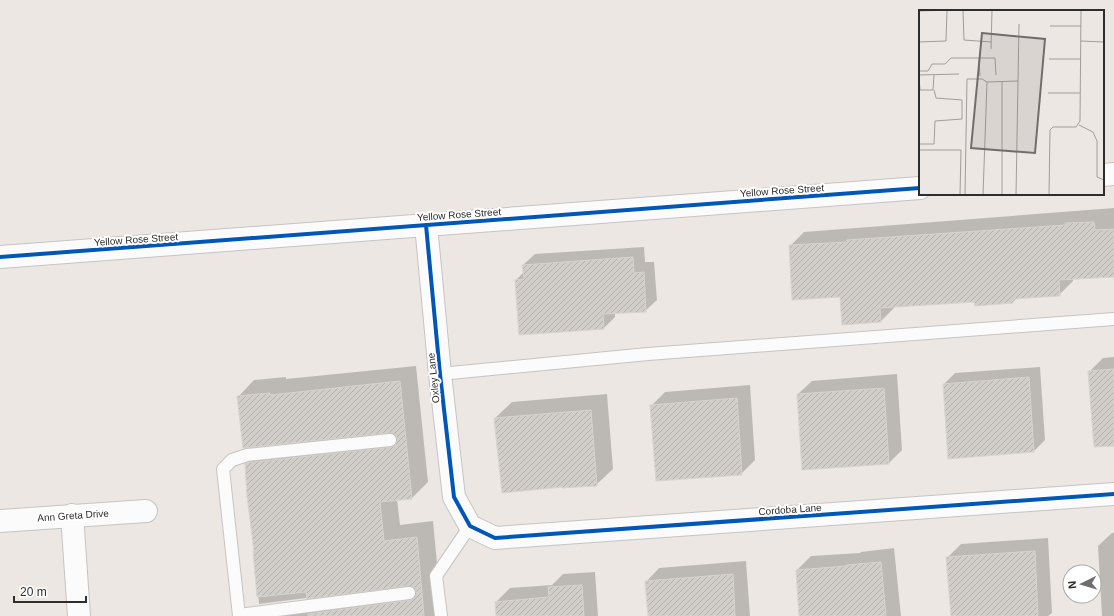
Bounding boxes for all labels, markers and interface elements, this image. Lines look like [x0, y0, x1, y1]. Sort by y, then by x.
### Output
inset map [919, 10, 1104, 195]
street label: Yellow Rose Street [740, 182, 825, 199]
street label: Yellow Rose Street [417, 206, 502, 223]
street label: Yellow Rose Street [94, 231, 179, 248]
street label: Oxley Lane [425, 352, 442, 404]
street label: Cordoba Lane [758, 502, 822, 517]
street label: Ann Greta Drive [37, 507, 110, 523]
north arrow [1062, 564, 1102, 604]
scale bar [14, 578, 86, 604]
text: N [1066, 580, 1078, 589]
text: 20 m [20, 585, 47, 599]

